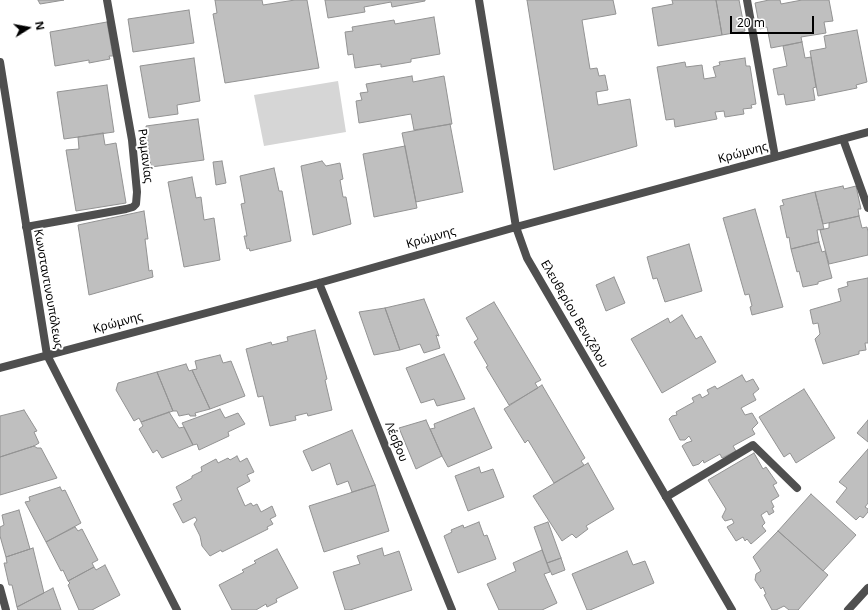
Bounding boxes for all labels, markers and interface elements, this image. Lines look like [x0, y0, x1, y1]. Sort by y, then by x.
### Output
north arrow [8, 8, 48, 48]
scale bar [732, 8, 816, 34]
text: 20 m [737, 14, 765, 31]
text: N [32, 20, 48, 31]
street label: Ρωμανίας [135, 128, 155, 184]
street label: Κρώμνης [717, 139, 769, 167]
street label: Κρώμνης [405, 224, 457, 252]
street label: Κωνσταντινουπόλεως [30, 228, 66, 350]
street label: Ελευθερίου Βενιζέλου [537, 258, 611, 370]
street label: Κρώμνης [92, 309, 144, 337]
street label: Λέσβου [381, 420, 411, 464]

